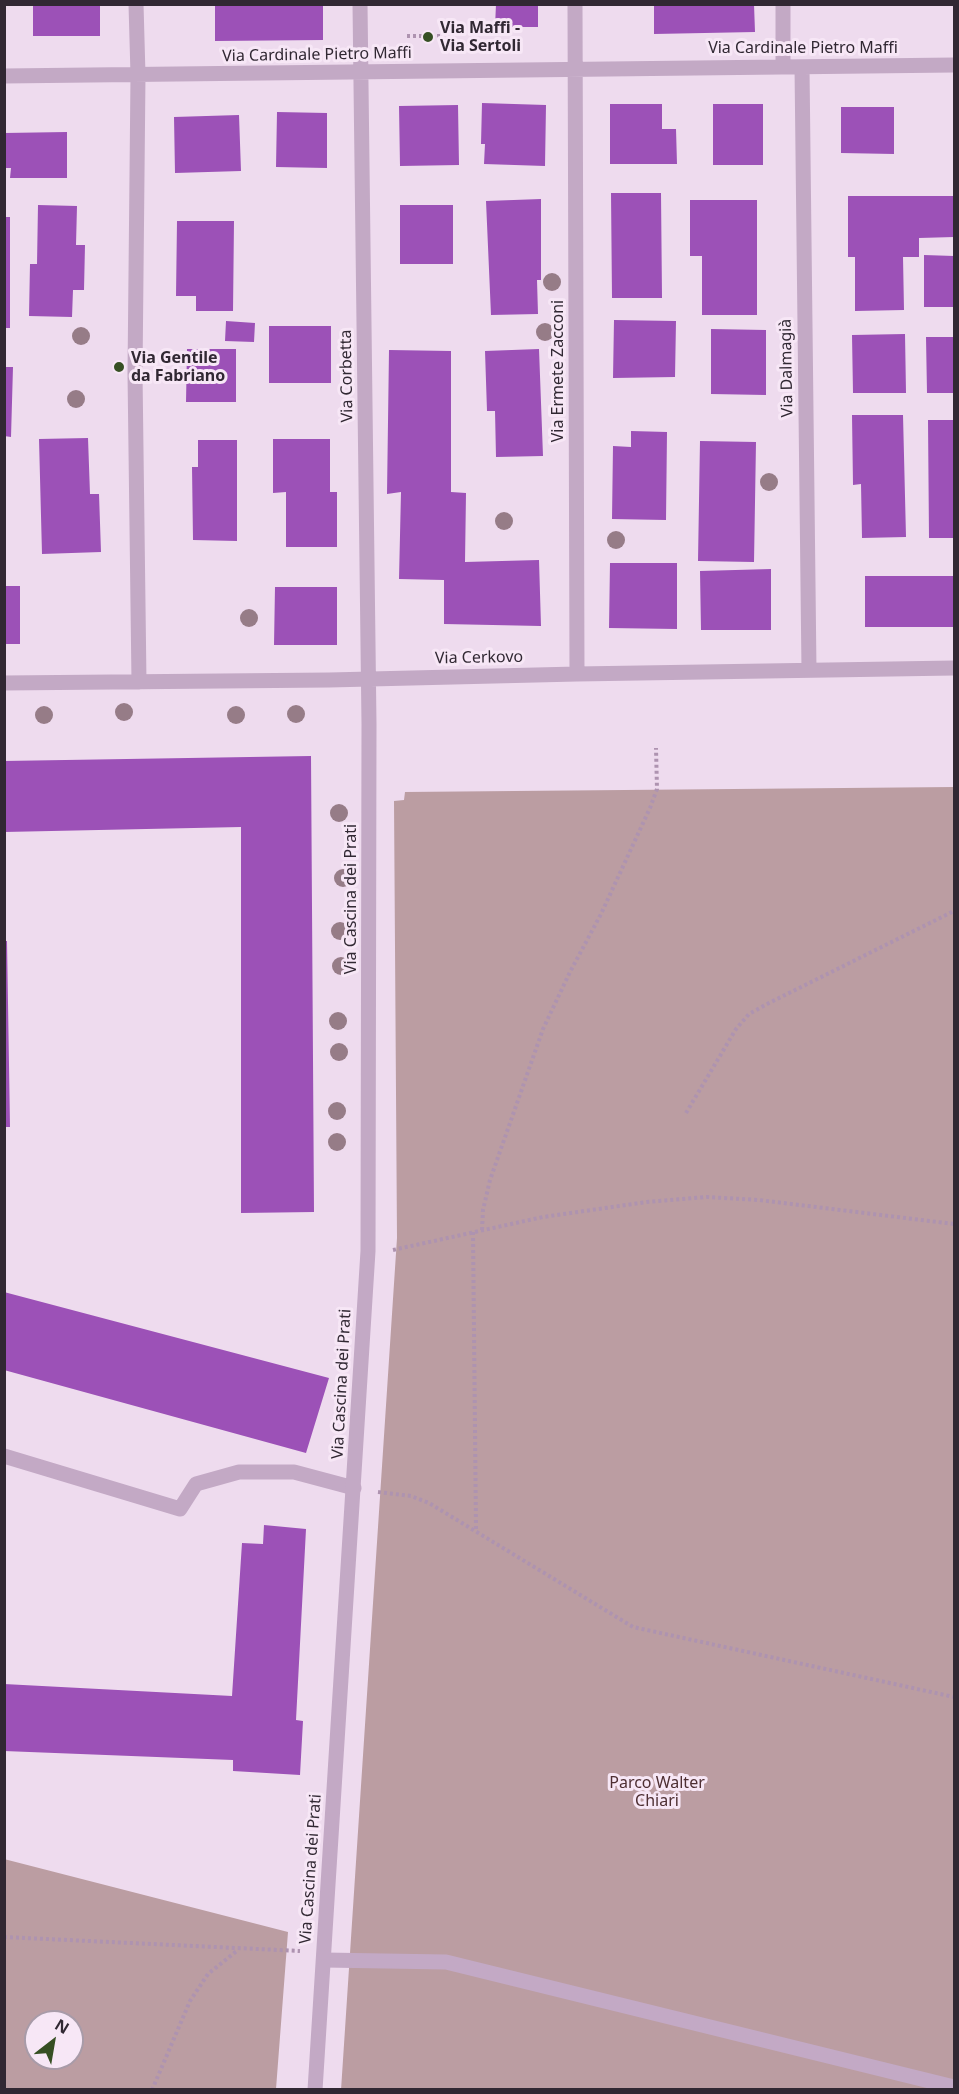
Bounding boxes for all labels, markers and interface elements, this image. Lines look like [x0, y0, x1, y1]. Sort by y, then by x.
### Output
place label: Via Maffi - Via Sertoli [440, 18, 521, 56]
marker: Via Maffi - Via Sertoli [421, 30, 435, 44]
street label: Via Cardinale Pietro Maffi [708, 38, 898, 58]
street label: Via Cardinale Pietro Maffi [222, 44, 412, 66]
street label: Via Ermete Zacconi [548, 300, 568, 442]
street label: Via Dalmagià [777, 319, 797, 417]
street label: Via Corbetta [337, 330, 357, 422]
place label: Via Gentile da Fabriano [131, 348, 225, 386]
marker: Via Gentile da Fabriano [112, 360, 126, 374]
street label: Via Cerkovo [435, 648, 523, 668]
street label: Via Cascina dei Prati [341, 824, 361, 974]
street label: Via Cascina dei Prati [328, 1308, 356, 1460]
park label: Parco Walter Chiari [609, 1773, 705, 1811]
street label: Via Cascina dei Prati [296, 1793, 326, 1945]
north arrow [24, 2010, 84, 2070]
text: N [51, 2014, 73, 2039]

